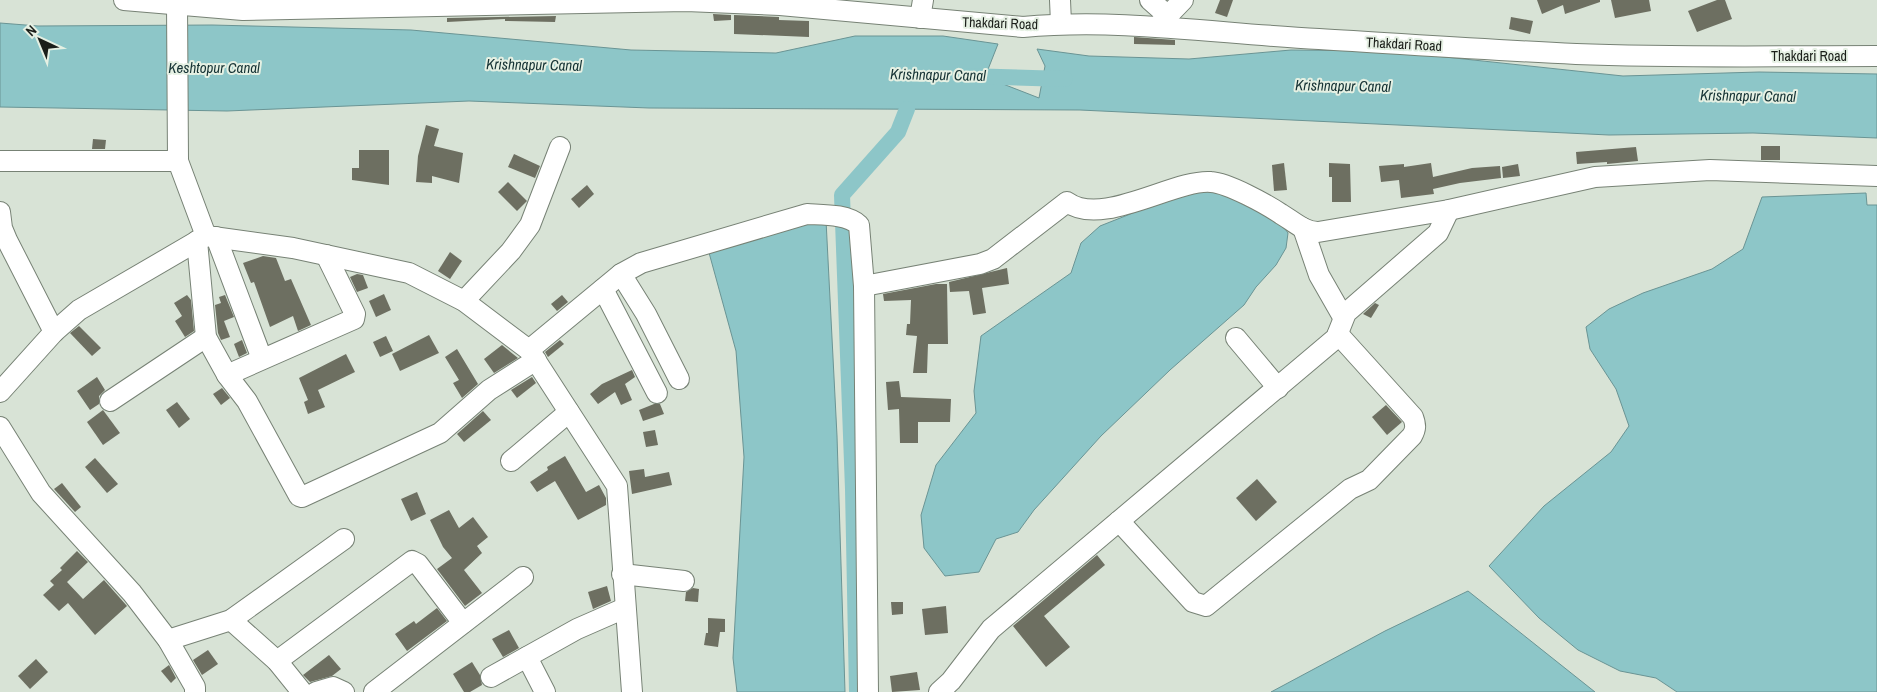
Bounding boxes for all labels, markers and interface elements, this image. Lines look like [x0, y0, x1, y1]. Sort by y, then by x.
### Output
street label: Thakdari Road [962, 13, 1038, 33]
north arrow [15, 15, 65, 65]
text: N [22, 21, 40, 40]
street label: Thakdari Road [1366, 33, 1442, 55]
street label: Thakdari Road [1771, 47, 1847, 65]
water label: Krishnapur Canal [486, 53, 582, 76]
water label: Keshtopur Canal [168, 57, 260, 78]
water label: Krishnapur Canal [890, 63, 986, 86]
water label: Krishnapur Canal [1295, 74, 1391, 97]
water label: Krishnapur Canal [1700, 84, 1796, 107]

